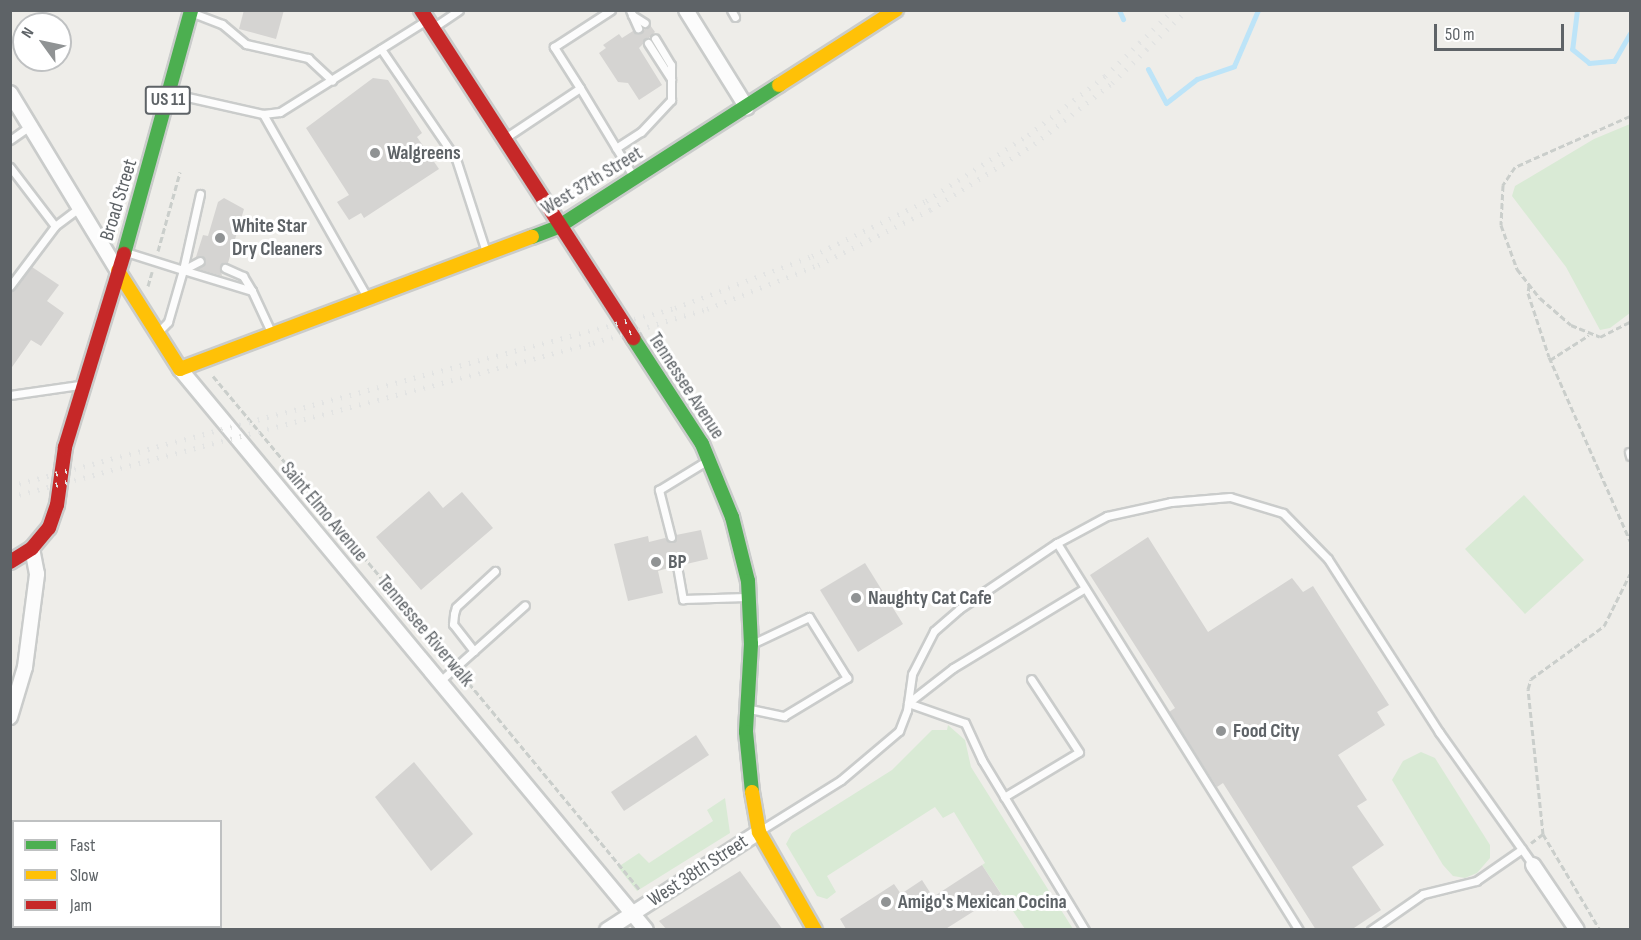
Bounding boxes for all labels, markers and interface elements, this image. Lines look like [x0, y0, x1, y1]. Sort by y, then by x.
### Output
north arrow [12, 12, 72, 72]
scale bar [1437, 12, 1568, 50]
text: N [18, 24, 38, 42]
text: 50 m [1445, 24, 1475, 45]
road number: US 11 [144, 85, 192, 115]
place label: Walgreens [387, 141, 461, 165]
street label: West 37th Street [537, 141, 647, 221]
marker: Walgreens [368, 146, 382, 160]
street label: Broad Street [95, 156, 143, 244]
place label: White Star Dry Cleaners [232, 214, 322, 261]
marker: White Star Dry Cleaners [213, 231, 227, 245]
street label: Tennessee Avenue [643, 328, 729, 444]
street label: Saint Elmo Avenue [275, 457, 373, 567]
place label: BP [668, 550, 687, 574]
marker: BP [649, 555, 663, 569]
street label: Tennessee Riverwalk [371, 570, 479, 692]
place label: Naughty Cat Cafe [868, 586, 992, 610]
marker: Naughty Cat Cafe [849, 591, 863, 605]
place label: Food City [1233, 719, 1300, 743]
marker: Food City [1214, 724, 1228, 738]
legend [12, 820, 222, 928]
street label: West 38th Street [644, 830, 752, 912]
text: Fast [70, 835, 95, 856]
text: Slow [70, 865, 99, 886]
place label: Amigo's Mexican Cocina [898, 890, 1067, 914]
text: Jam [70, 895, 92, 916]
marker: Amigo's Mexican Cocina [879, 895, 893, 909]

